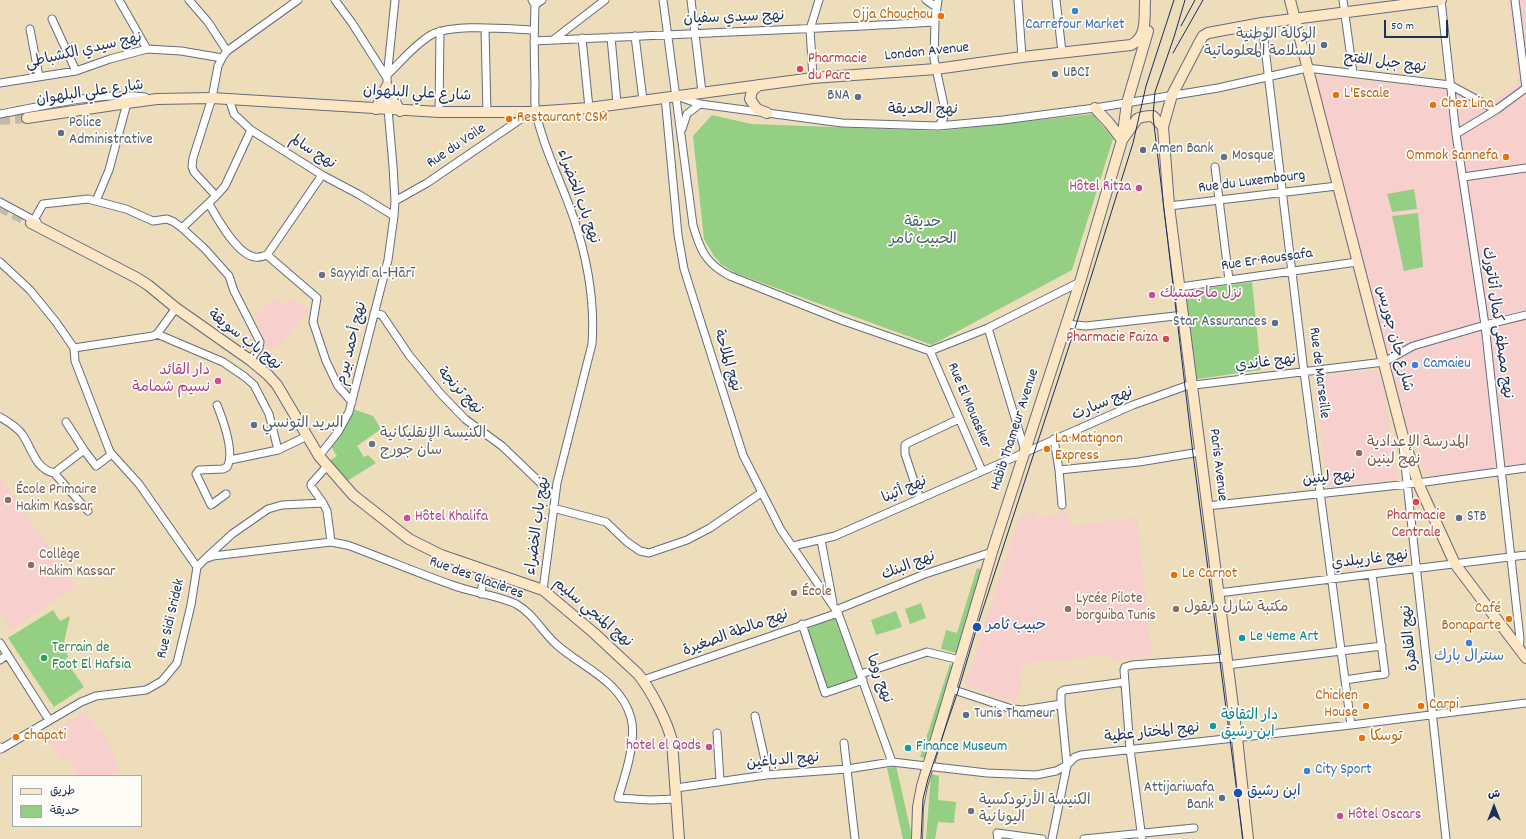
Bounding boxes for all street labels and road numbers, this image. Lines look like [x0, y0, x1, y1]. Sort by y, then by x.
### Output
street label: نهج سيدي سفيان [683, 8, 785, 30]
street label: نهج سيدي الكشباطي [24, 30, 144, 74]
street label: London Avenue [884, 40, 970, 66]
street label: نهج جبل الفتح [1343, 50, 1427, 78]
street label: شارع علي البلهوان [35, 78, 145, 110]
street label: شارع علي البلهوان [362, 83, 472, 107]
street label: نهج الحديقة [888, 102, 958, 120]
street label: Rue du Voile [424, 121, 490, 173]
street label: نهج سالم [285, 132, 339, 174]
street label: نهج باب الخضراء [552, 147, 602, 247]
street label: Rue du Luxembourg [1198, 168, 1306, 198]
street label: Rue Er·Roussafa [1220, 246, 1314, 276]
street label: نهج مصطفى كمال أتاتورك [1476, 246, 1516, 400]
street label: شارع جان جوريس [1370, 284, 1416, 394]
street label: نهج أحمد بيرم [334, 300, 372, 388]
street label: نهج باب سويقة [203, 307, 285, 375]
street label: Rue de Marseille [1303, 326, 1333, 420]
street label: نهج الملاحة [708, 328, 744, 394]
street label: نهج غاندي [1235, 351, 1297, 377]
street label: Rue El Mouasker [942, 361, 994, 451]
street label: نهج ترنجة [432, 365, 486, 419]
street label: Habib Thameur Avenue [988, 367, 1044, 493]
street label: نهج سبارت [1070, 384, 1136, 426]
street label: Paris Avenue [1204, 428, 1230, 502]
street label: نهج لينين [1301, 467, 1357, 491]
street label: نهج أثينا [880, 473, 930, 509]
street label: نهج باب الخضراء [523, 476, 555, 576]
street label: نهج غاريبلدي [1331, 547, 1409, 575]
street label: نهج البنك [880, 549, 938, 585]
street label: Rue des Glacières [426, 554, 526, 604]
street label: نهج المنجي سليم [549, 576, 635, 652]
street label: Rue Sidi Sridek [154, 577, 190, 661]
street label: نهج القاهرة [1399, 604, 1423, 672]
street label: نهج مالطة الصغيرة [681, 607, 791, 661]
street label: نهج روما [861, 652, 895, 706]
street label: نهج المختار عطية [1104, 720, 1200, 748]
street label: نهج الدباغين [746, 750, 820, 774]

